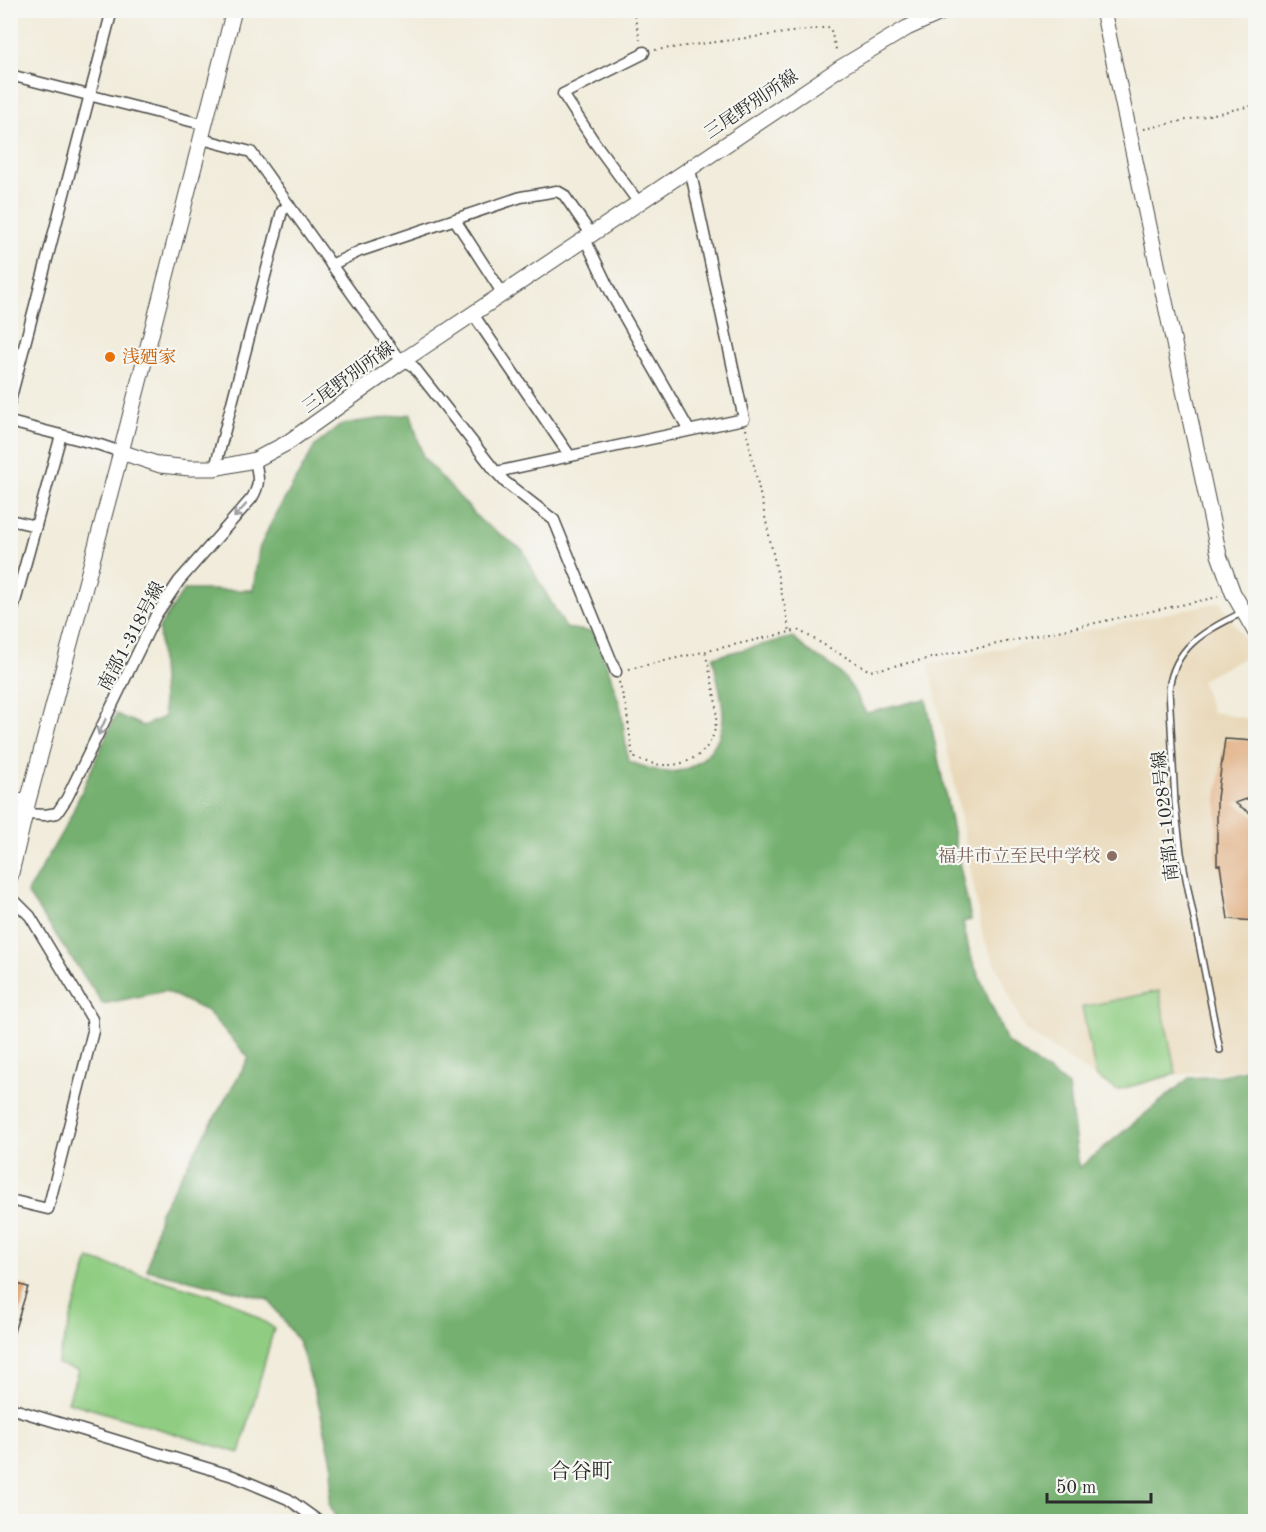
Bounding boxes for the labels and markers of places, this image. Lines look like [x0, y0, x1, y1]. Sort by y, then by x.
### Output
place label: 浅廼家 [122, 347, 176, 367]
marker: 浅廼家 [103, 350, 117, 364]
place label: 福井市立至民中学校 [938, 846, 1100, 866]
marker: 福井市立至民中学校 [1105, 849, 1119, 863]

